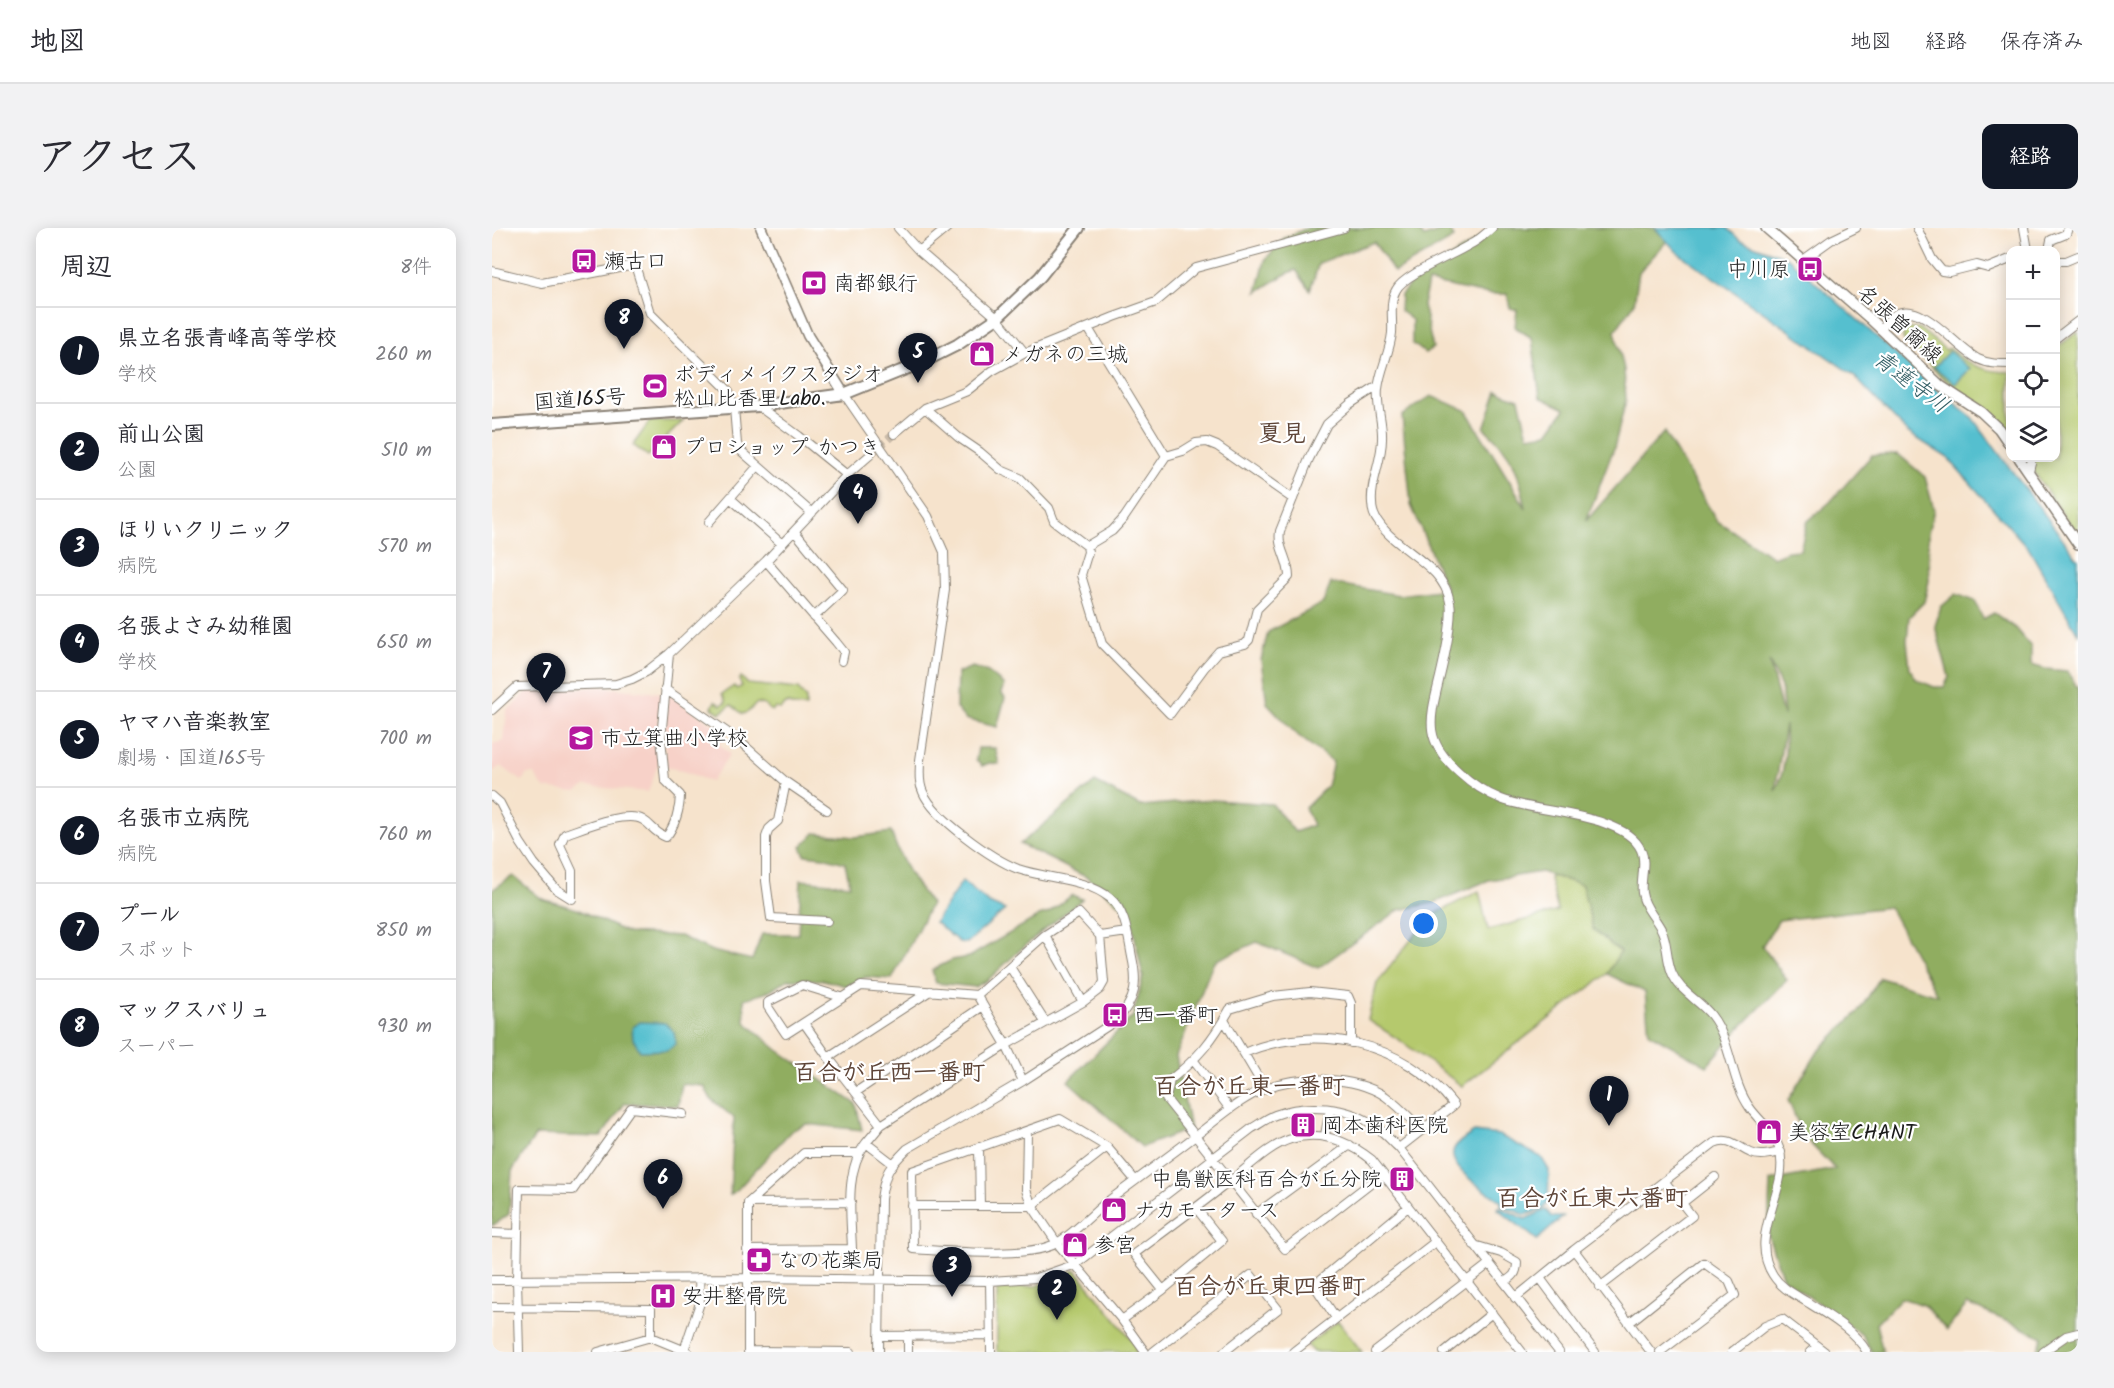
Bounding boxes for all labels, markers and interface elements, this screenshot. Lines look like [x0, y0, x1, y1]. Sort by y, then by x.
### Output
text: 地図 [30, 20, 86, 65]
text: 地図 [1850, 26, 1892, 59]
text: 経路 [1925, 26, 1967, 59]
text: 保存済み [2000, 26, 2084, 59]
button: 経路 [1982, 124, 2078, 189]
text: アクセス [36, 125, 201, 192]
bus stop icon: 瀬古口 [569, 246, 599, 276]
place label: 瀬古口 [604, 246, 667, 279]
map controls [2006, 246, 2060, 462]
button: + [2006, 246, 2060, 300]
text: 周辺 [60, 247, 112, 289]
text: 8件 [400, 252, 432, 284]
place label: 中川原 [1727, 254, 1790, 287]
bus stop icon: 中川原 [1795, 254, 1825, 284]
bank icon: 南都銀行 [799, 268, 829, 298]
place label: 南都銀行 [834, 268, 918, 301]
street label: 名張曽爾線 [1849, 278, 1949, 373]
pin: 8 [604, 300, 644, 349]
button: − [2006, 300, 2060, 354]
text: 県立名張青峰高等学校 [117, 322, 337, 357]
pin: 5 [898, 334, 938, 383]
text: 1 [76, 339, 83, 371]
text: 260 m [375, 339, 432, 371]
shop icon: メガネの三城 [967, 339, 997, 369]
place label: メガネの三城 [1002, 339, 1128, 372]
water label: 青蓮寺川 [1865, 343, 1956, 423]
button: locate [2006, 354, 2060, 408]
text: 学校 [117, 359, 157, 391]
place label: ボディメイクスタジオ 松山比香里Labo. [674, 359, 883, 416]
sports icon: ボディメイクスタジオ 松山比香里Labo. [640, 371, 670, 401]
street label: 国道165号 [533, 381, 627, 420]
button: layers [2006, 408, 2060, 462]
district label: 夏見 [1258, 415, 1306, 454]
text: 前山公園 [117, 418, 205, 453]
shop icon: プロショップ かつき [649, 432, 679, 462]
place label: プロショップ かつき [684, 432, 881, 465]
text: 2 [74, 435, 85, 467]
text: 510 m [381, 435, 432, 467]
text: 公園 [117, 455, 157, 487]
pin: 4 [838, 474, 878, 524]
text: ほりいクリニック [117, 514, 293, 549]
text: 3 [74, 531, 85, 563]
text: 570 m [378, 531, 432, 563]
text: 病院 [117, 551, 157, 583]
text: 名張よさみ幼稚園 [117, 610, 293, 645]
text: 4 [74, 627, 85, 659]
text: 650 m [376, 627, 432, 659]
text: 学校 [117, 647, 157, 679]
pin: 7 [526, 654, 566, 703]
text: ヤマハ音楽教室 [117, 706, 271, 741]
text: 5 [74, 723, 85, 755]
text: 700 m [379, 723, 432, 755]
school or university icon: 市立箕曲小学校 [566, 723, 596, 753]
place label: 市立箕曲小学校 [601, 723, 748, 756]
text: 劇場 · 国道165号 [117, 743, 266, 775]
text: 名張市立病院 [117, 802, 249, 837]
text: 6 [74, 819, 85, 851]
text: 760 m [378, 819, 432, 851]
text: 病院 [117, 839, 157, 871]
text: プール [117, 898, 181, 933]
your location [1409, 909, 1438, 938]
text: 7 [75, 915, 84, 947]
text: 850 m [375, 915, 432, 947]
text: スポット [117, 935, 197, 967]
text: マックスバリュ [117, 994, 271, 1029]
bus stop icon: 西一番町 [1100, 1000, 1130, 1030]
place label: 西一番町 [1134, 1000, 1218, 1033]
text: 8 [74, 1011, 85, 1043]
text: 930 m [377, 1011, 432, 1043]
text: スーパー [117, 1031, 196, 1063]
district label: 百合が丘西一番町 [793, 1054, 985, 1093]
district label: 百合が丘東一番町 [1153, 1068, 1345, 1107]
pin: 1 [1590, 1076, 1628, 1126]
building icon: 岡本歯科医院 [1288, 1110, 1318, 1140]
place label: 岡本歯科医院 [1322, 1110, 1448, 1143]
shop icon: 美容室CHANT [1754, 1117, 1784, 1147]
place label: 美容室CHANT [1788, 1117, 1918, 1150]
pin: 6 [644, 1160, 682, 1209]
place label: 中島獣医科百合が丘分院 [1151, 1164, 1382, 1197]
building icon: 中島獣医科百合が丘分院 [1387, 1164, 1417, 1194]
district label: 百合が丘東六番町 [1496, 1180, 1688, 1219]
shop icon: ナカモータース [1099, 1195, 1129, 1225]
place label: ナカモータース [1134, 1195, 1279, 1228]
shop icon: 参宮 [1060, 1230, 1090, 1260]
place label: 参宮 [1094, 1230, 1136, 1263]
pharmacy icon: なの花薬局 [744, 1245, 774, 1275]
place label: なの花薬局 [778, 1245, 883, 1278]
pin: 3 [932, 1248, 972, 1297]
district label: 百合が丘東四番町 [1173, 1268, 1365, 1307]
pin: 2 [1038, 1270, 1076, 1320]
hospital icon: 安井整骨院 [648, 1281, 678, 1311]
place label: 安井整骨院 [682, 1281, 787, 1314]

